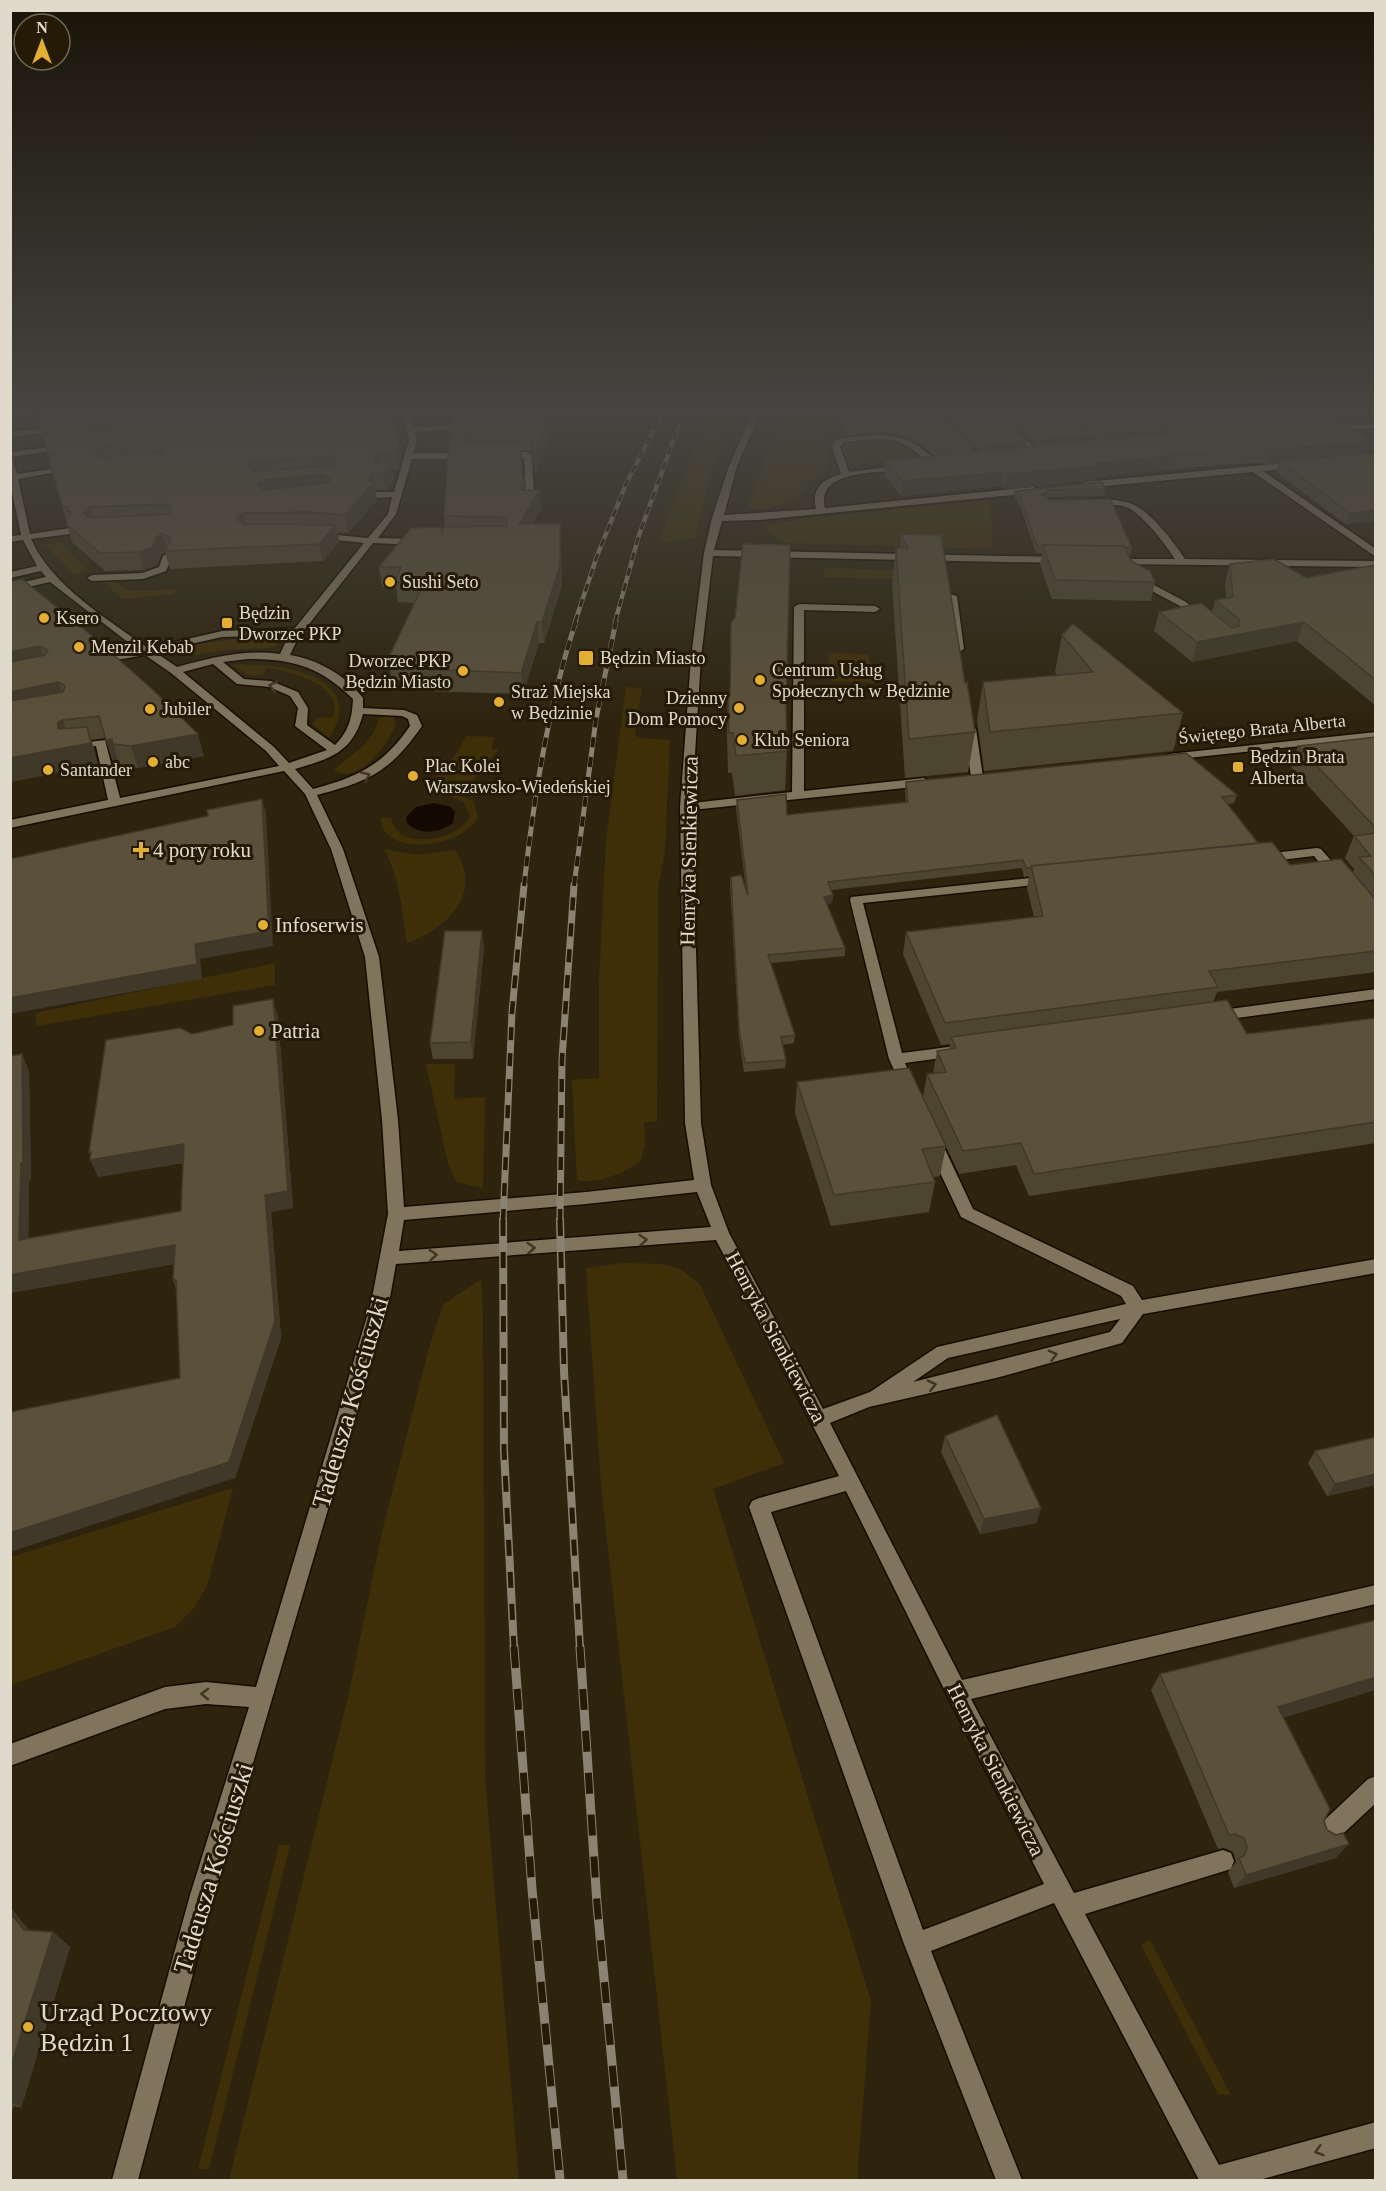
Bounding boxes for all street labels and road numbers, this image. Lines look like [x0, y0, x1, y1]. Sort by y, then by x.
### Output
street label: Świętego Brata Alberta [1177, 709, 1347, 748]
street label: Henryka Sienkiewicza [675, 755, 703, 946]
street label: Henryka Sienkiewicza [721, 1248, 831, 1427]
street label: Tadeusza Kościuszki [306, 1293, 395, 1511]
street label: Henryka Sienkiewicza [942, 1680, 1050, 1860]
street label: Tadeusza Kościuszki [168, 1759, 259, 1977]

